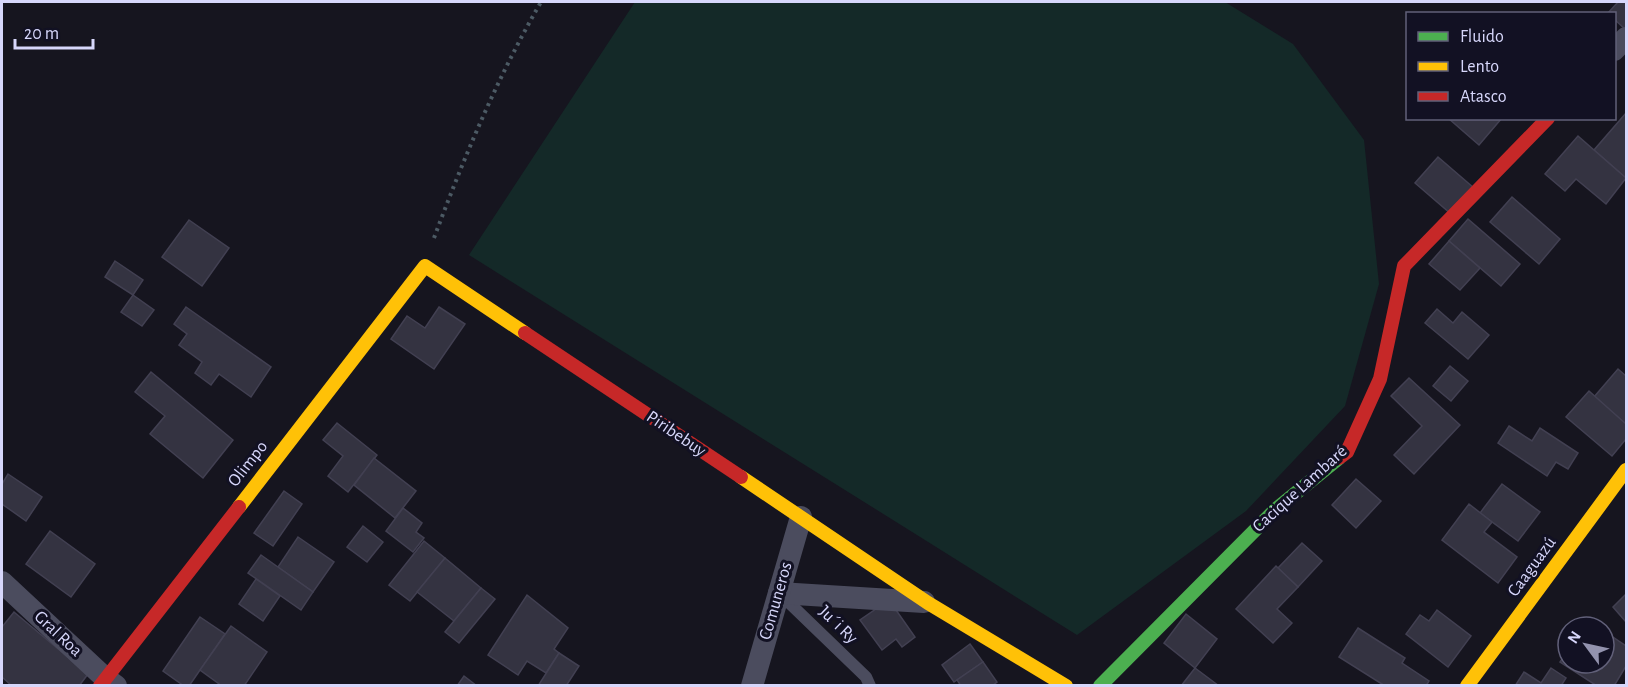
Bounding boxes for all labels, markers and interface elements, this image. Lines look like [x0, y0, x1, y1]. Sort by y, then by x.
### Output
scale bar [15, 12, 93, 50]
legend [1406, 12, 1616, 120]
text: 20 m [24, 25, 59, 43]
text: Fluido [1460, 28, 1504, 46]
text: Lento [1460, 58, 1499, 76]
text: Atasco [1460, 88, 1507, 106]
street label: Piribebuy [643, 408, 709, 460]
street label: Olimpo [225, 438, 271, 490]
street label: Cacique Lambaré [1249, 442, 1351, 536]
street label: Caaguazú [1504, 534, 1560, 600]
street label: Comuneros [756, 560, 796, 642]
street label: Ju´i Ry [815, 602, 861, 648]
street label: Gral Roa [31, 608, 85, 660]
north arrow [1556, 615, 1616, 675]
text: N [1565, 628, 1584, 646]

